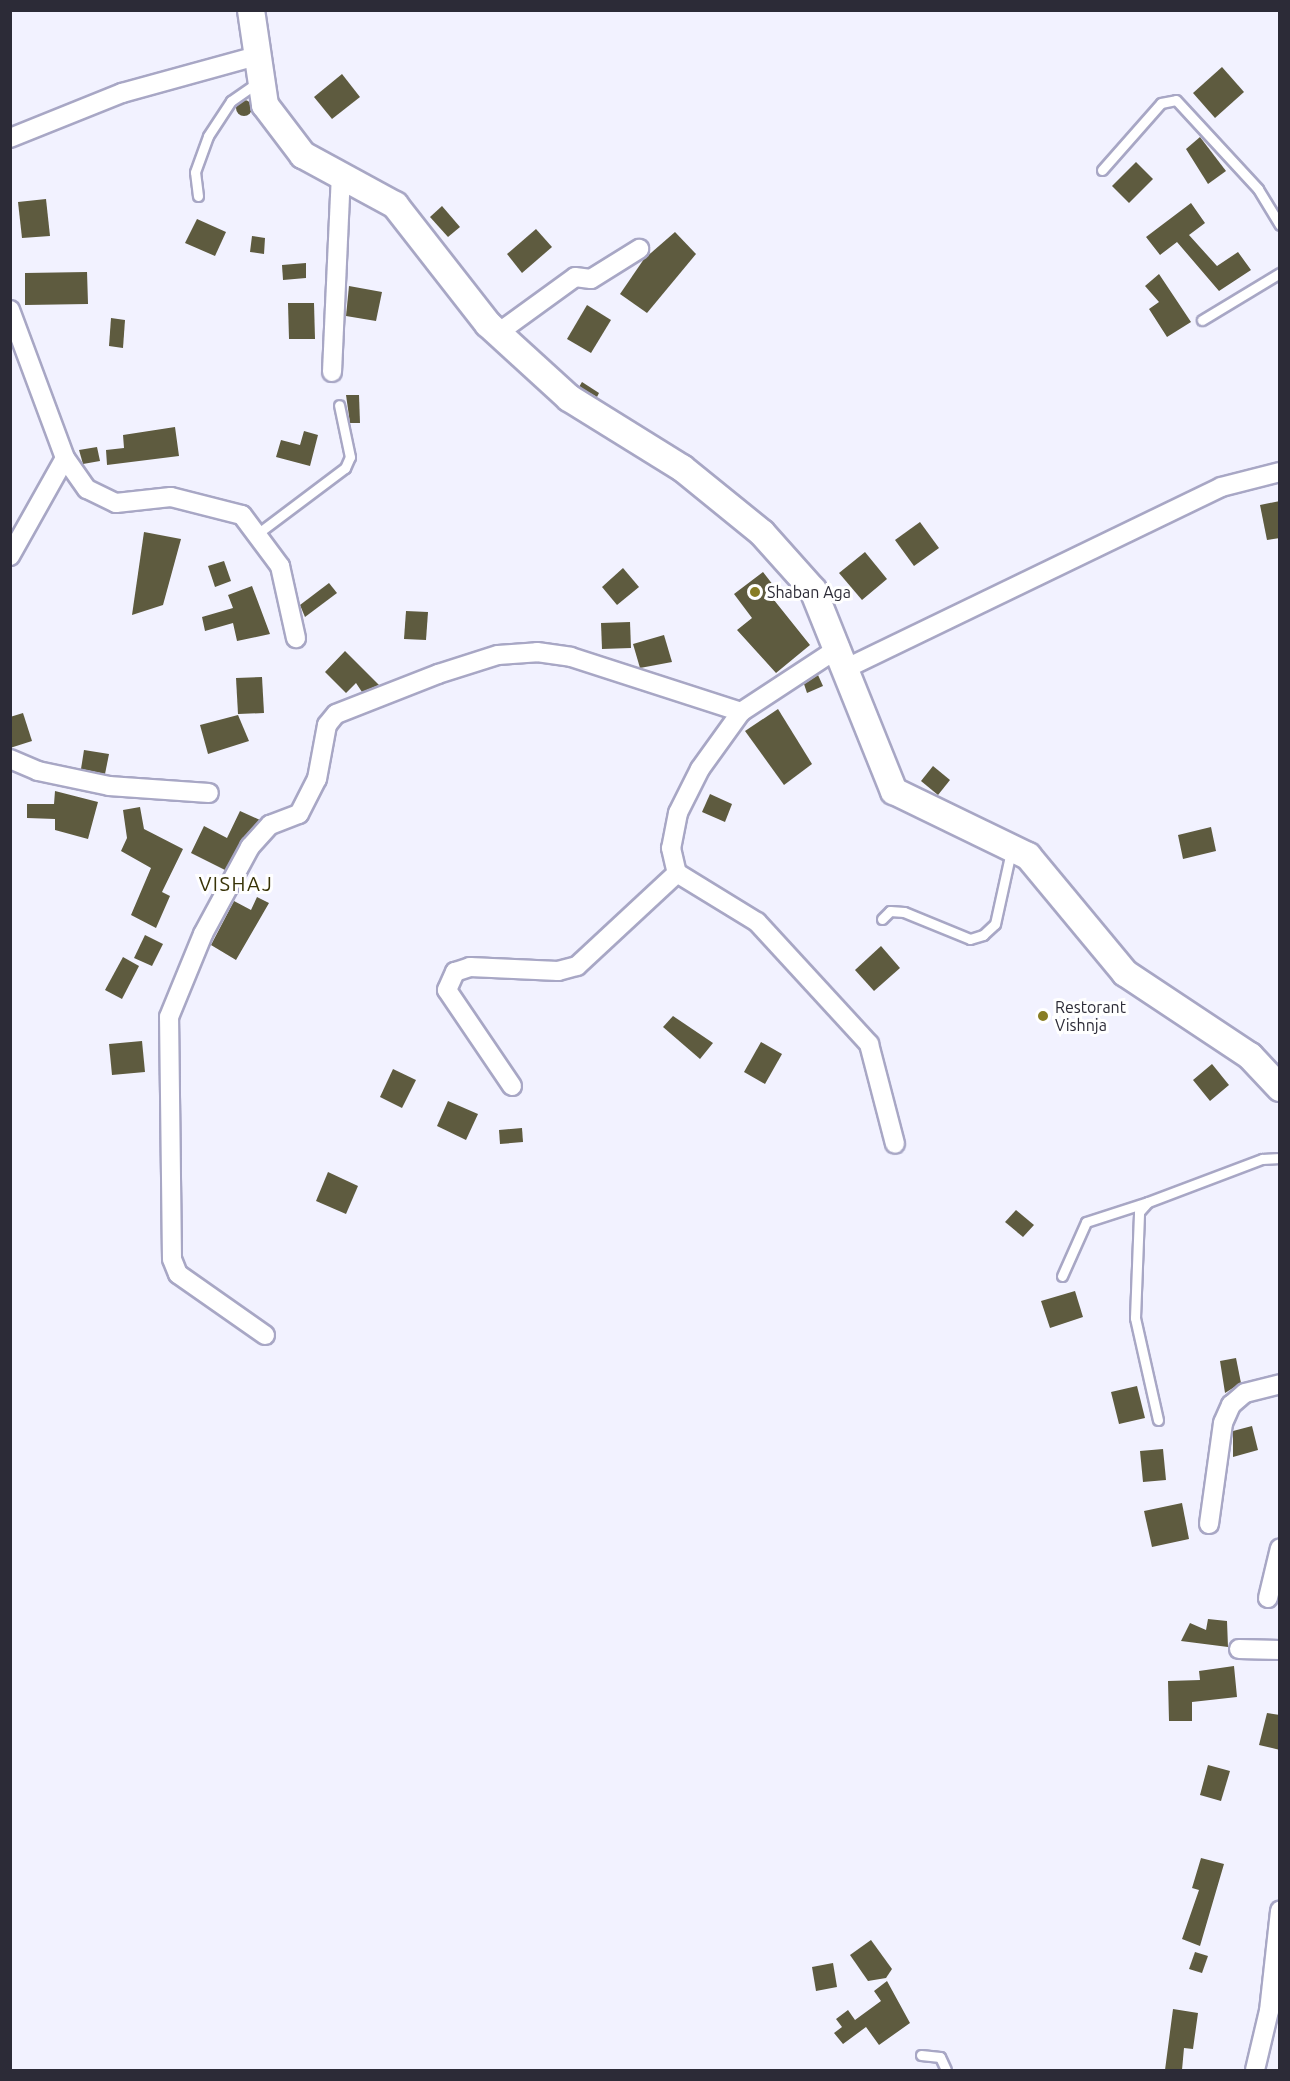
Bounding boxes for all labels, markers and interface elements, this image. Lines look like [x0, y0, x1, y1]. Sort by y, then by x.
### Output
place label: Shaban Aga [767, 582, 851, 602]
marker: Shaban Aga [748, 585, 762, 599]
district label: VISHAJ [199, 871, 273, 895]
place label: Restorant Vishnja [1055, 997, 1126, 1035]
marker: Restorant Vishnja [1036, 1009, 1050, 1023]

